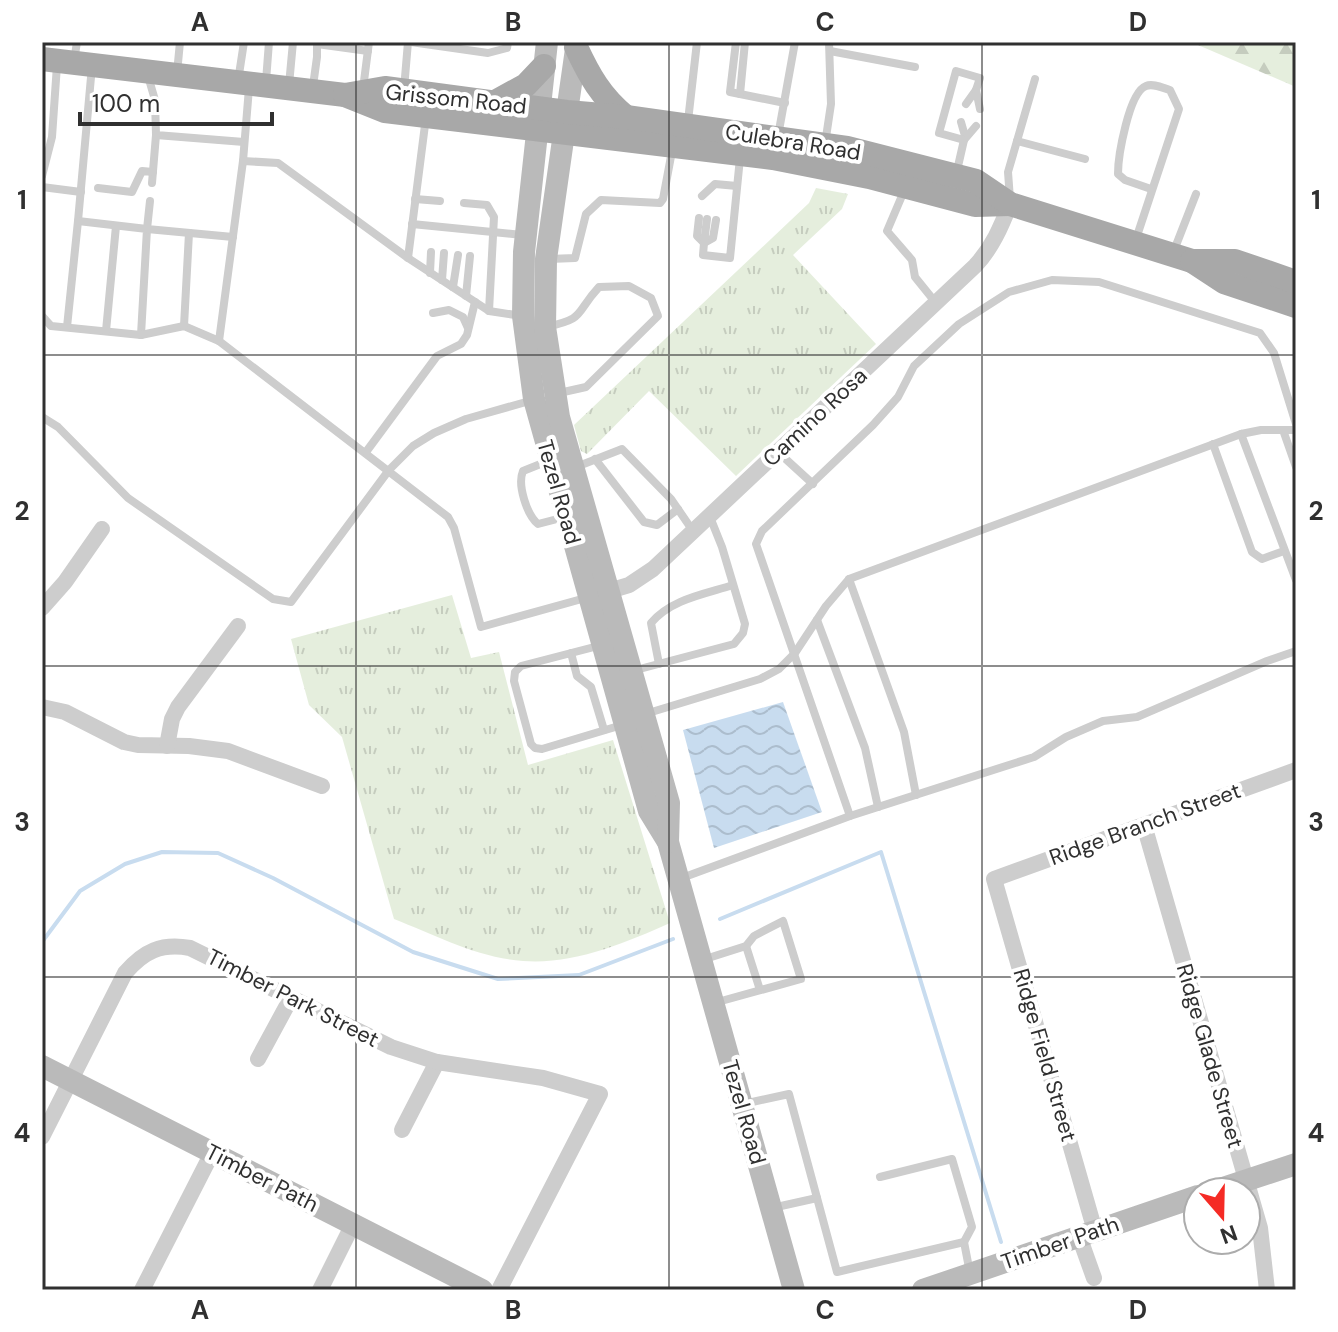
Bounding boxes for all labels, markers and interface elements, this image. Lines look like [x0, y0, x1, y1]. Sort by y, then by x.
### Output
text: A [191, 5, 209, 39]
text: B [505, 5, 521, 39]
text: C [815, 5, 835, 39]
text: D [1129, 5, 1147, 39]
scale bar [80, 76, 272, 126]
street label: Grissom Road [384, 77, 528, 121]
text: 100 m [92, 88, 160, 119]
street label: Culebra Road [723, 117, 863, 167]
text: 1 [17, 183, 27, 217]
text: 1 [1311, 183, 1321, 217]
street label: Camino Rosa [757, 361, 873, 473]
street label: Tezel Road [530, 436, 588, 548]
text: 2 [14, 494, 30, 528]
text: 2 [1308, 494, 1324, 528]
street label: Ridge Branch Street [1045, 776, 1245, 872]
text: 3 [14, 805, 30, 839]
text: 3 [1308, 805, 1324, 839]
street label: Timber Park Street [202, 942, 384, 1054]
street label: Ridge Glade Street [1170, 961, 1250, 1151]
street label: Ridge Field Street [1006, 965, 1084, 1145]
street label: Tezel Road [715, 1056, 773, 1168]
text: 4 [14, 1116, 30, 1150]
text: 4 [1308, 1116, 1324, 1150]
street label: Timber Path [201, 1137, 323, 1219]
north arrow [1182, 1176, 1262, 1256]
street label: Timber Path [997, 1209, 1123, 1277]
text: N [1216, 1218, 1241, 1251]
text: A [191, 1293, 209, 1327]
text: B [505, 1293, 521, 1327]
text: C [815, 1293, 835, 1327]
text: D [1129, 1293, 1147, 1327]

